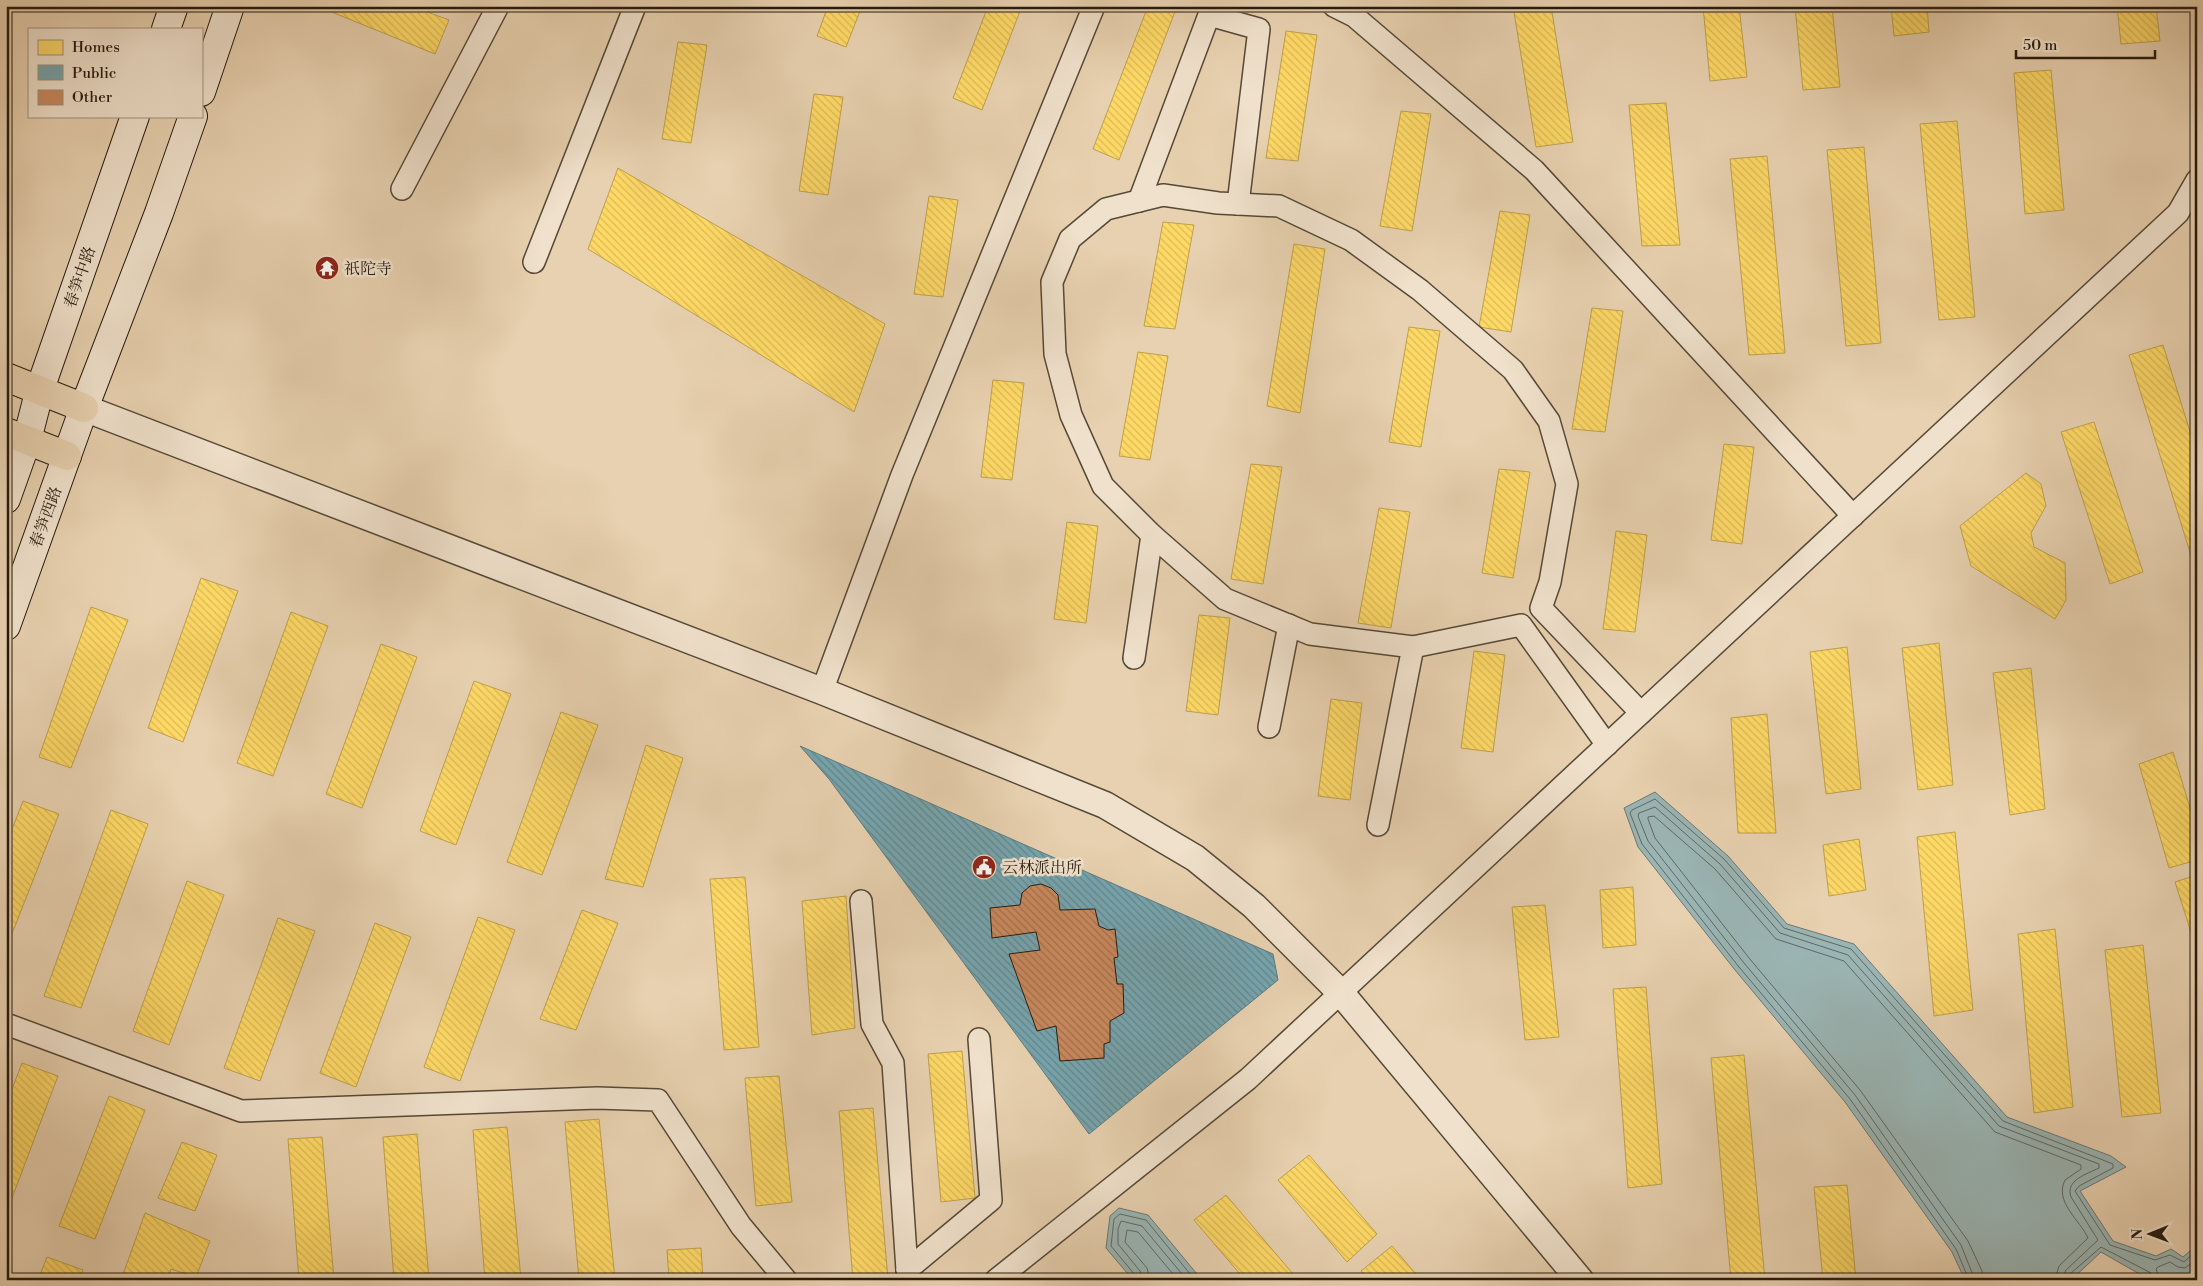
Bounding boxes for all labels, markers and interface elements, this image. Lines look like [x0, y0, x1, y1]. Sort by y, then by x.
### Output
legend [28, 28, 202, 118]
scale bar [2016, 28, 2154, 60]
text: 50 m [2023, 36, 2057, 55]
text: Homes [72, 38, 120, 57]
text: Public [72, 64, 116, 83]
text: Other [72, 88, 113, 107]
street label: 春笋中路 [60, 244, 100, 311]
temple icon: 祇陀寺 [314, 255, 340, 281]
place label: 祇陀寺 [344, 259, 392, 279]
street label: 春笋西路 [26, 484, 66, 551]
public building icon: 云林派出所 [971, 854, 997, 880]
place label: 云林派出所 [1002, 858, 1082, 878]
north arrow [2126, 1208, 2176, 1258]
text: N [2129, 1229, 2147, 1240]

